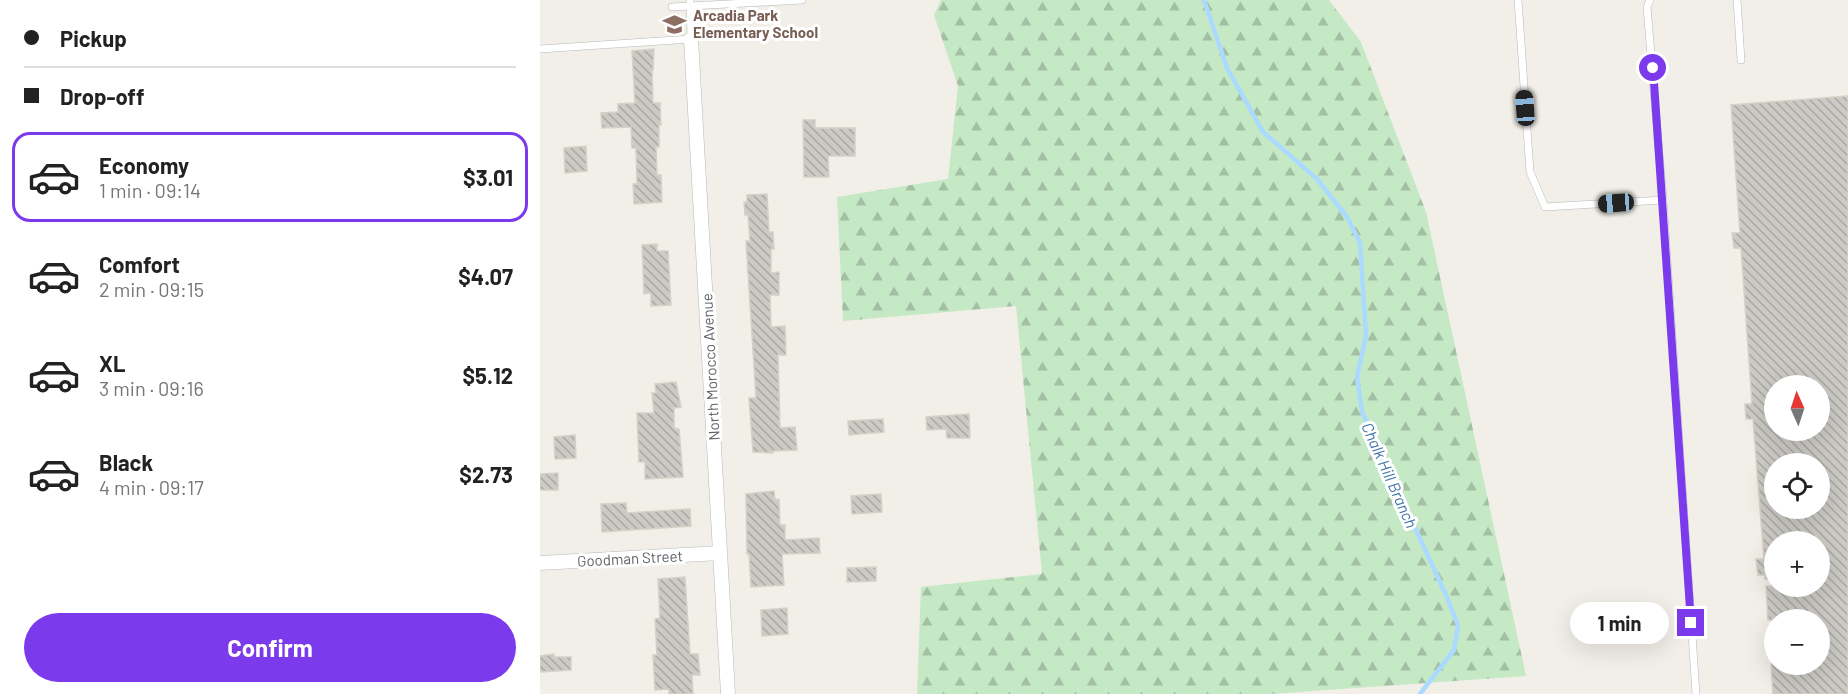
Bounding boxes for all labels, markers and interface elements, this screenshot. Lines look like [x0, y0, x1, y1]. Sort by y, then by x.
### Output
place label: Arcadia Park Elementary School [693, 6, 818, 41]
school or university icon: Arcadia Park Elementary School [662, 11, 688, 37]
text: Pickup [60, 25, 127, 51]
route start [1639, 54, 1666, 81]
text: Drop-off [60, 83, 144, 109]
car [1515, 89, 1535, 127]
icon: car [27, 150, 81, 204]
text: Economy [99, 152, 189, 178]
text: $3.01 [463, 164, 513, 190]
text: 1 min · 09:14 [99, 178, 201, 202]
car [1597, 193, 1635, 213]
icon: car [27, 249, 81, 303]
text: Comfort [99, 251, 180, 277]
text: $4.07 [458, 263, 513, 289]
text: 2 min · 09:15 [99, 277, 204, 301]
street label: North Morocco Avenue [697, 293, 723, 441]
icon: car [27, 348, 81, 402]
text: XL [99, 350, 125, 376]
text: $5.12 [463, 362, 513, 388]
north arrow [1764, 375, 1830, 441]
map controls [1764, 375, 1830, 675]
text: 3 min · 09:16 [99, 376, 204, 400]
water label: Chalk Hill Branch [1358, 419, 1422, 531]
icon: car [27, 447, 81, 501]
text: Black [99, 449, 153, 475]
button: locate [1764, 453, 1830, 519]
text: $2.73 [459, 461, 513, 487]
text: 4 min · 09:17 [99, 475, 204, 499]
button: + [1764, 531, 1830, 597]
street label: Goodman Street [577, 546, 683, 570]
callout: 1 min [1571, 602, 1670, 644]
route end [1677, 609, 1704, 636]
button: − [1764, 609, 1830, 675]
text: 1 min [1598, 611, 1641, 635]
button: Confirm [24, 613, 516, 682]

